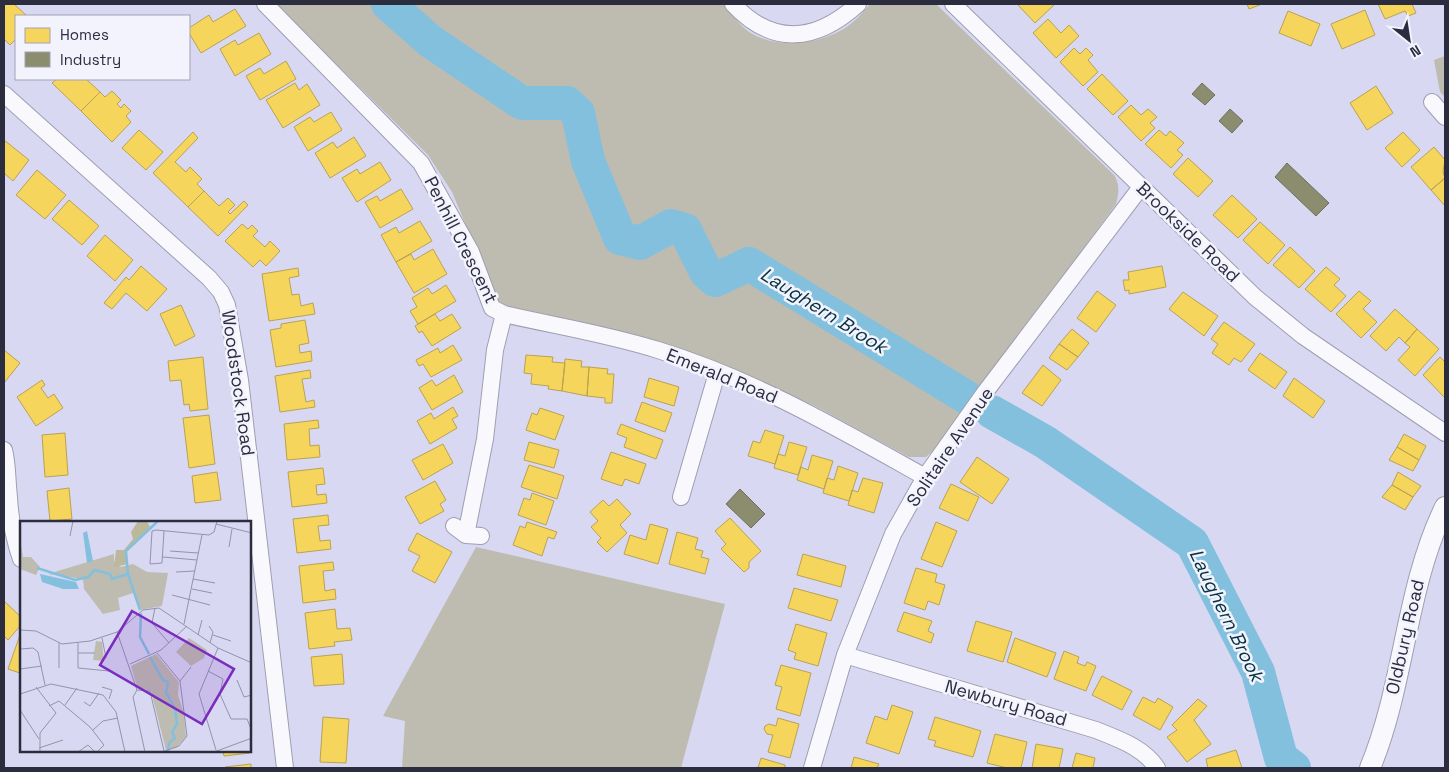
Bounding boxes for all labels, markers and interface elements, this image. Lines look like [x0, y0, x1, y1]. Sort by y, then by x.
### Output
legend [15, 15, 190, 80]
north arrow [1384, 15, 1434, 65]
text: Homes [60, 25, 109, 44]
text: N [1407, 41, 1424, 61]
text: Industry [60, 50, 121, 69]
street label: Penhill Crescent [419, 172, 503, 307]
street label: Brookside Road [1132, 176, 1245, 287]
water label: Laughern Brook [756, 262, 894, 361]
street label: Woodstock Road [217, 309, 260, 457]
street label: Emerald Road [663, 343, 781, 408]
street label: Solitaire Avenue [901, 383, 998, 511]
inset map [20, 521, 251, 752]
water label: Laughern Brook [1184, 545, 1271, 688]
street label: Oldbury Road [1380, 577, 1429, 697]
street label: Newbury Road [942, 674, 1070, 731]

